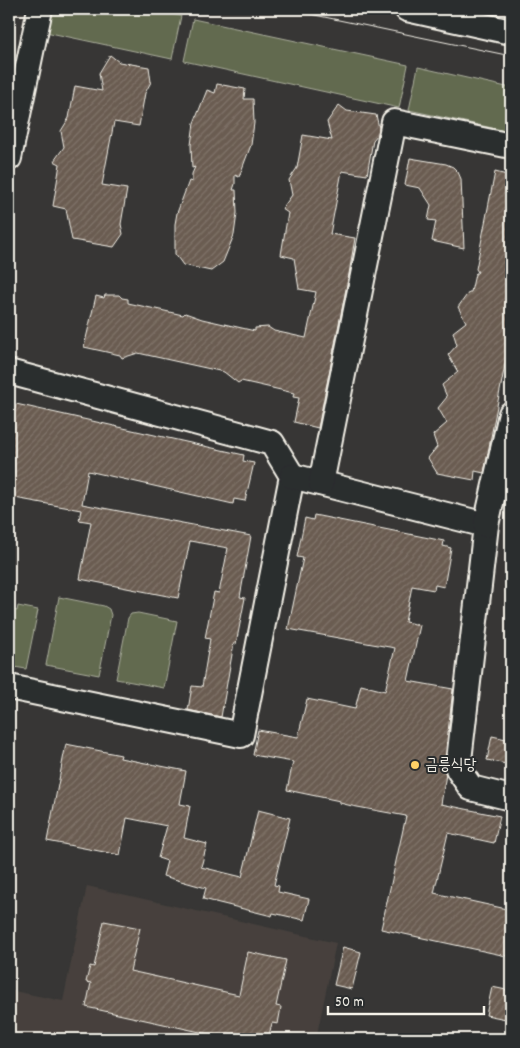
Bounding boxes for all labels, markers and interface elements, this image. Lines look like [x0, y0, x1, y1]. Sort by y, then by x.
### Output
place label: 금릉식당 [425, 754, 477, 777]
marker: 금릉식당 [409, 759, 421, 771]
scale bar [328, 983, 484, 1015]
text: 50 m [335, 992, 364, 1014]

